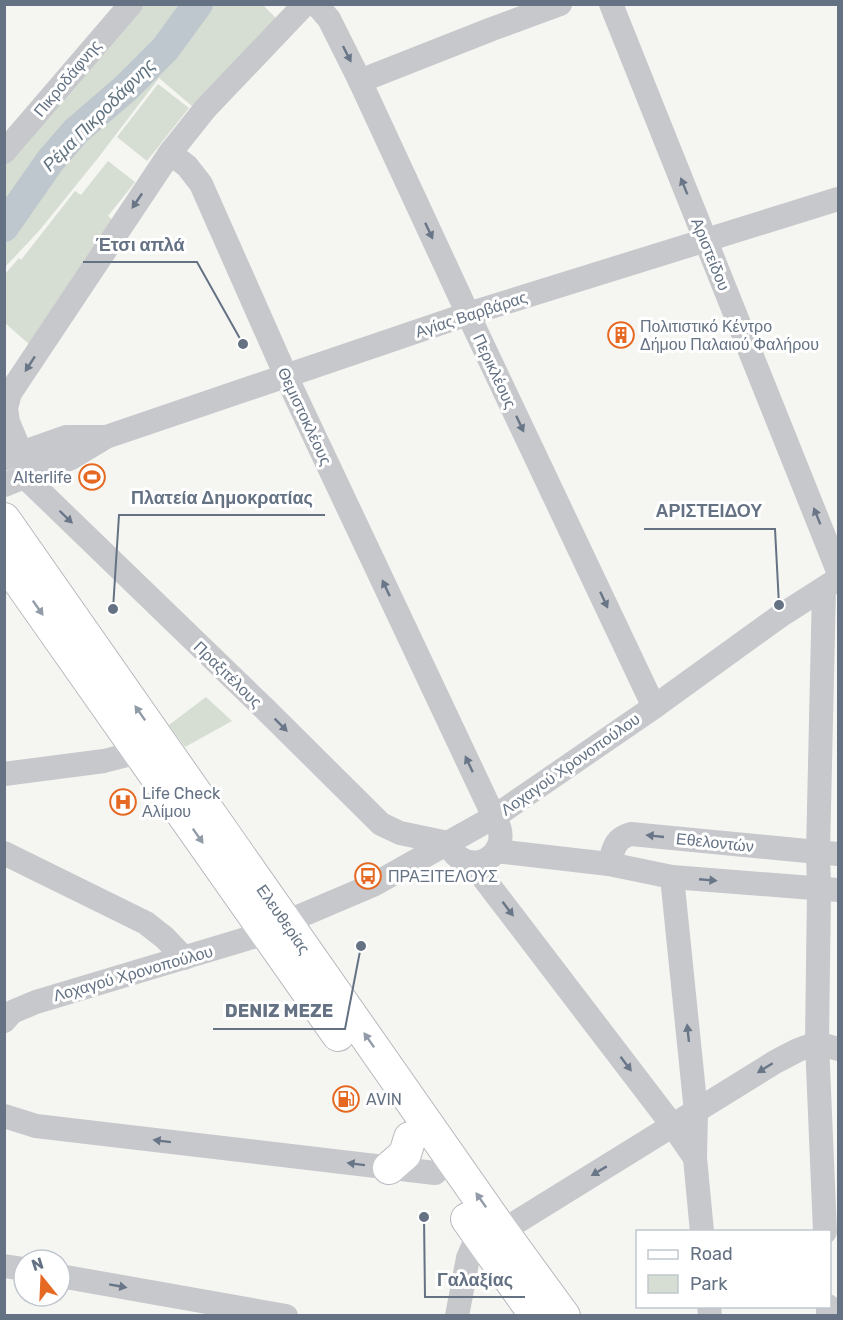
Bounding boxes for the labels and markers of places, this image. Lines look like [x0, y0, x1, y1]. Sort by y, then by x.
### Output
callout: Έτσι απλά [83, 226, 197, 262]
place label: Πολιτιστικό Κέντρο Δήμου Παλαιού Φαλήρου [640, 317, 819, 354]
building icon: Πολιτιστικό Κέντρο Δήμου Παλαιού Φαλήρου [606, 320, 636, 350]
sports icon: Alterlife [77, 462, 107, 492]
place label: Alterlife [13, 468, 72, 487]
callout: Πλατεία Δημοκρατίας [119, 479, 325, 515]
callout: ΑΡΙΣΤΕΙΔΟΥ [644, 493, 775, 529]
place label: Life Check Αλίμου [142, 784, 221, 821]
hospital icon: Life Check Αλίμου [108, 787, 138, 817]
bus stop icon: ΠΡΑΞΙΤΕΛΟΥΣ [353, 861, 383, 891]
place label: ΠΡΑΞΙΤΕΛΟΥΣ [388, 867, 498, 886]
callout: DENIZ MEZE [213, 993, 345, 1029]
fuel station icon: AVIN [331, 1084, 361, 1114]
place label: AVIN [366, 1090, 402, 1109]
callout: Γαλαξίας [425, 1261, 525, 1297]

